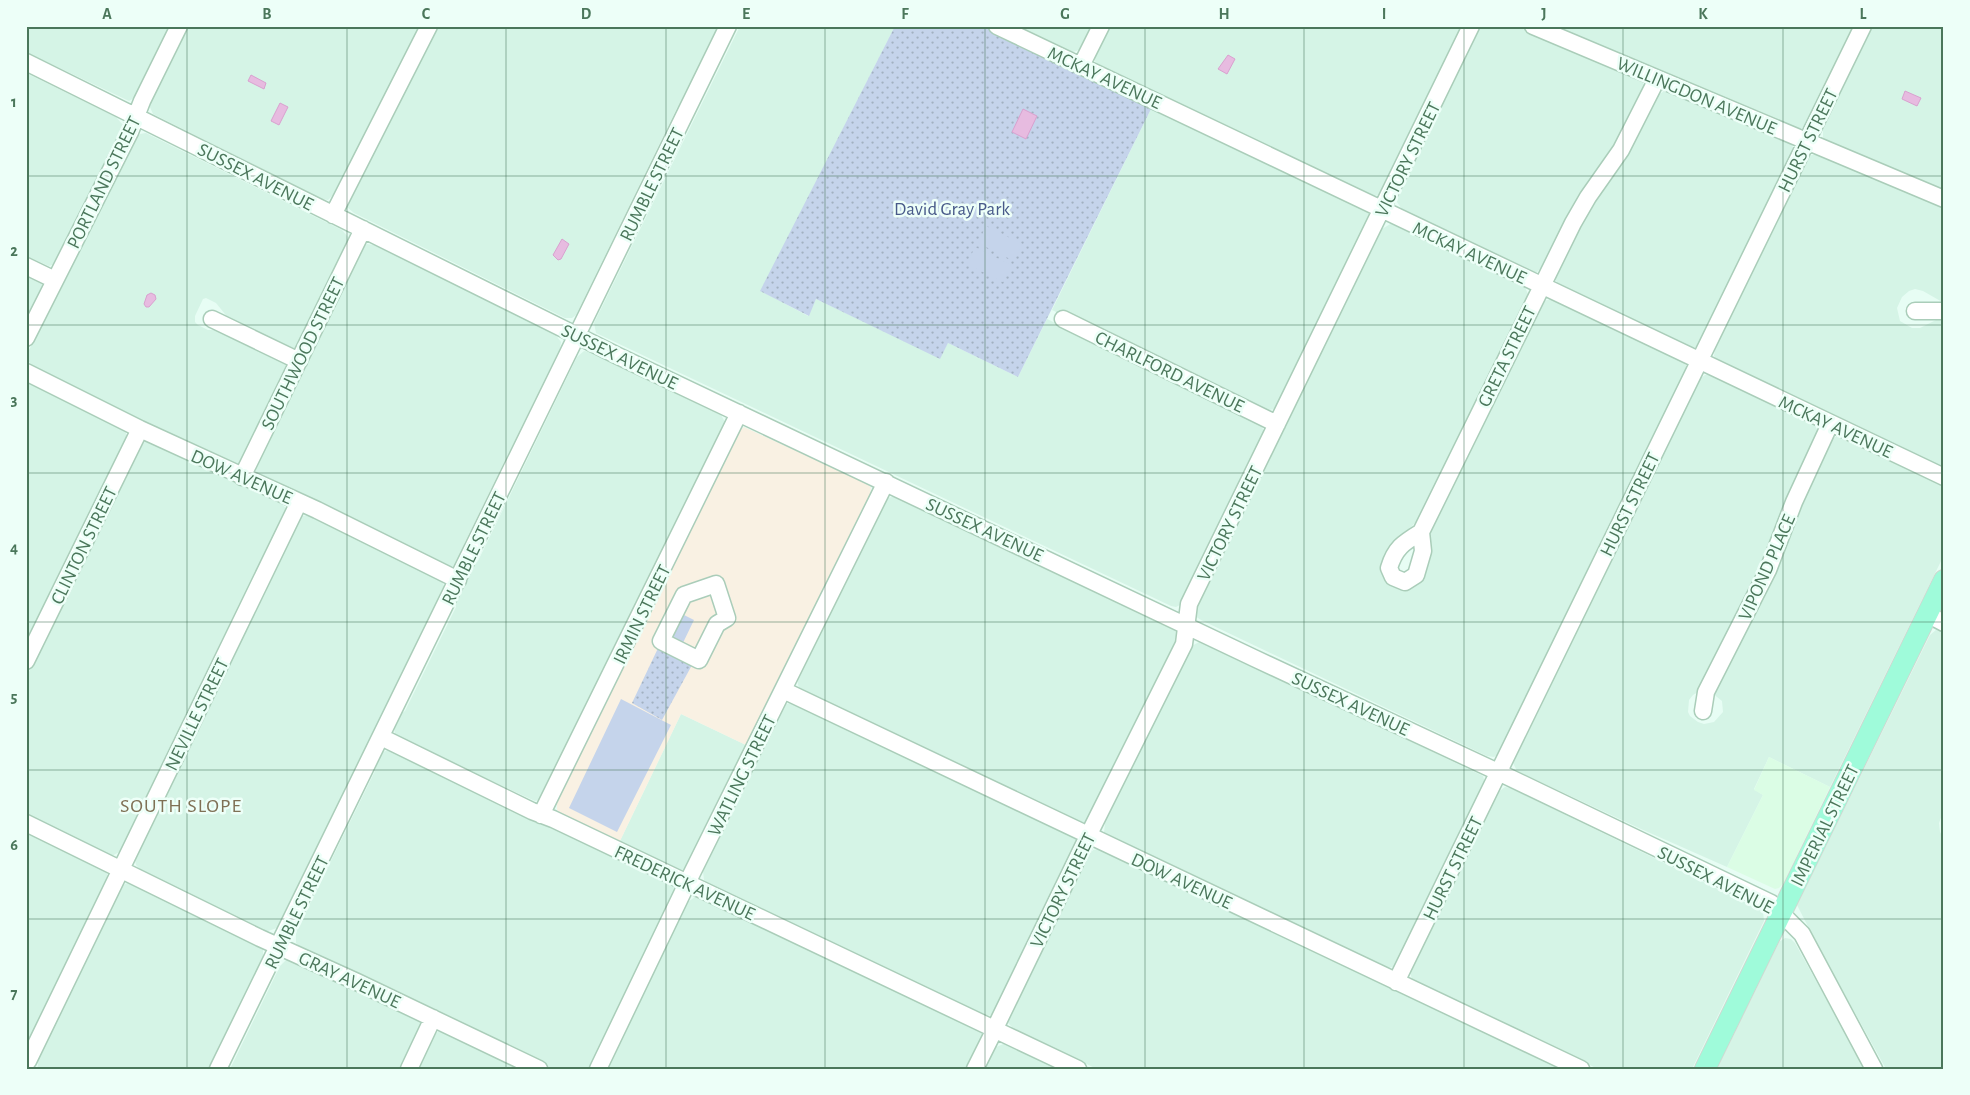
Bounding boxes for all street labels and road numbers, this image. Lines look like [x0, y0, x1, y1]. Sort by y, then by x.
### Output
street label: MCKAY AVENUE [1045, 44, 1164, 113]
street label: WILLINGDON AVENUE [1614, 54, 1779, 139]
street label: HURST STREET [1775, 86, 1842, 195]
street label: VICTORY STREET [1372, 99, 1444, 220]
street label: PORTLAND STREET [64, 114, 145, 252]
street label: RUMBLE STREET [617, 125, 688, 244]
street label: SUSSEX AVENUE [194, 140, 316, 215]
street label: MCKAY AVENUE [1410, 219, 1529, 288]
street label: SOUTHWOOD STREET [258, 274, 349, 433]
street label: GRETA STREET [1475, 303, 1540, 410]
street label: SUSSEX AVENUE [558, 321, 681, 394]
street label: CHARLFORD AVENUE [1092, 328, 1247, 417]
street label: MCKAY AVENUE [1776, 393, 1895, 462]
street label: DOW AVENUE [188, 447, 295, 508]
street label: HURST STREET [1597, 450, 1664, 559]
street label: VICTORY STREET [1194, 463, 1266, 584]
street label: CLINTON STREET [48, 484, 121, 608]
street label: RUMBLE STREET [439, 489, 510, 608]
street label: SUSSEX AVENUE [923, 495, 1046, 566]
street label: VIPOND PLACE [1736, 512, 1799, 623]
street label: IRMIN STREET [610, 562, 675, 667]
street label: NEVILLE STREET [162, 656, 233, 774]
street label: SUSSEX AVENUE [1289, 669, 1412, 740]
street label: WATLING STREET [705, 712, 780, 839]
street label: IMPERIAL STREET [1788, 762, 1863, 890]
street label: HURST STREET [1420, 814, 1487, 923]
street label: VICTORY STREET [1027, 830, 1099, 951]
street label: FREDERICK AVENUE [611, 843, 758, 924]
street label: SUSSEX AVENUE [1654, 843, 1776, 918]
street label: DOW AVENUE [1128, 850, 1235, 913]
street label: RUMBLE STREET [262, 853, 333, 972]
street label: GRAY AVENUE [296, 949, 403, 1012]

